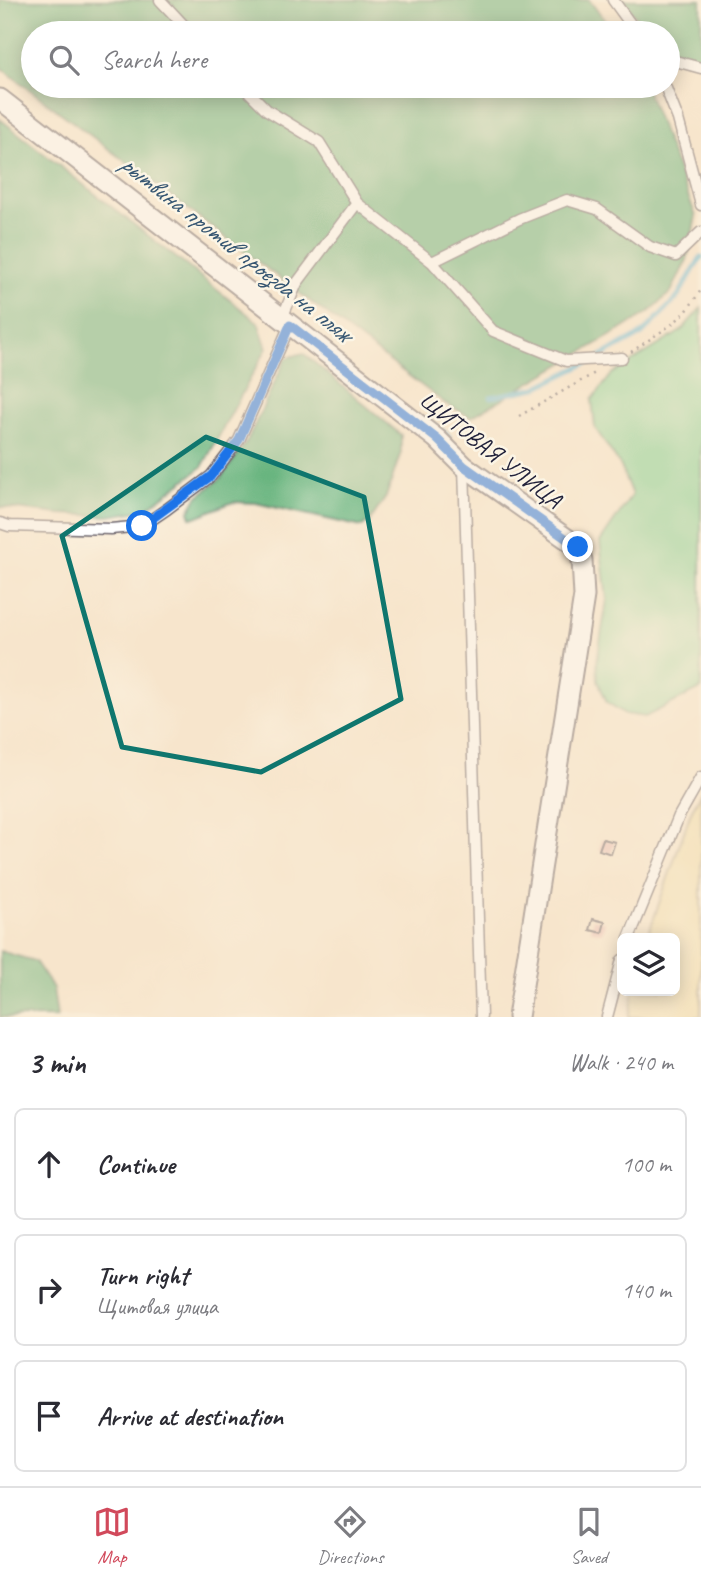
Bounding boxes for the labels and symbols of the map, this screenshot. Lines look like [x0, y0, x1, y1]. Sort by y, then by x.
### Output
water label: рытвина против проезда на пляж [113, 147, 363, 353]
street label: ЩИТОВАЯ УЛИЦА [414, 385, 568, 515]
route start [126, 510, 157, 541]
route end [562, 531, 593, 562]

